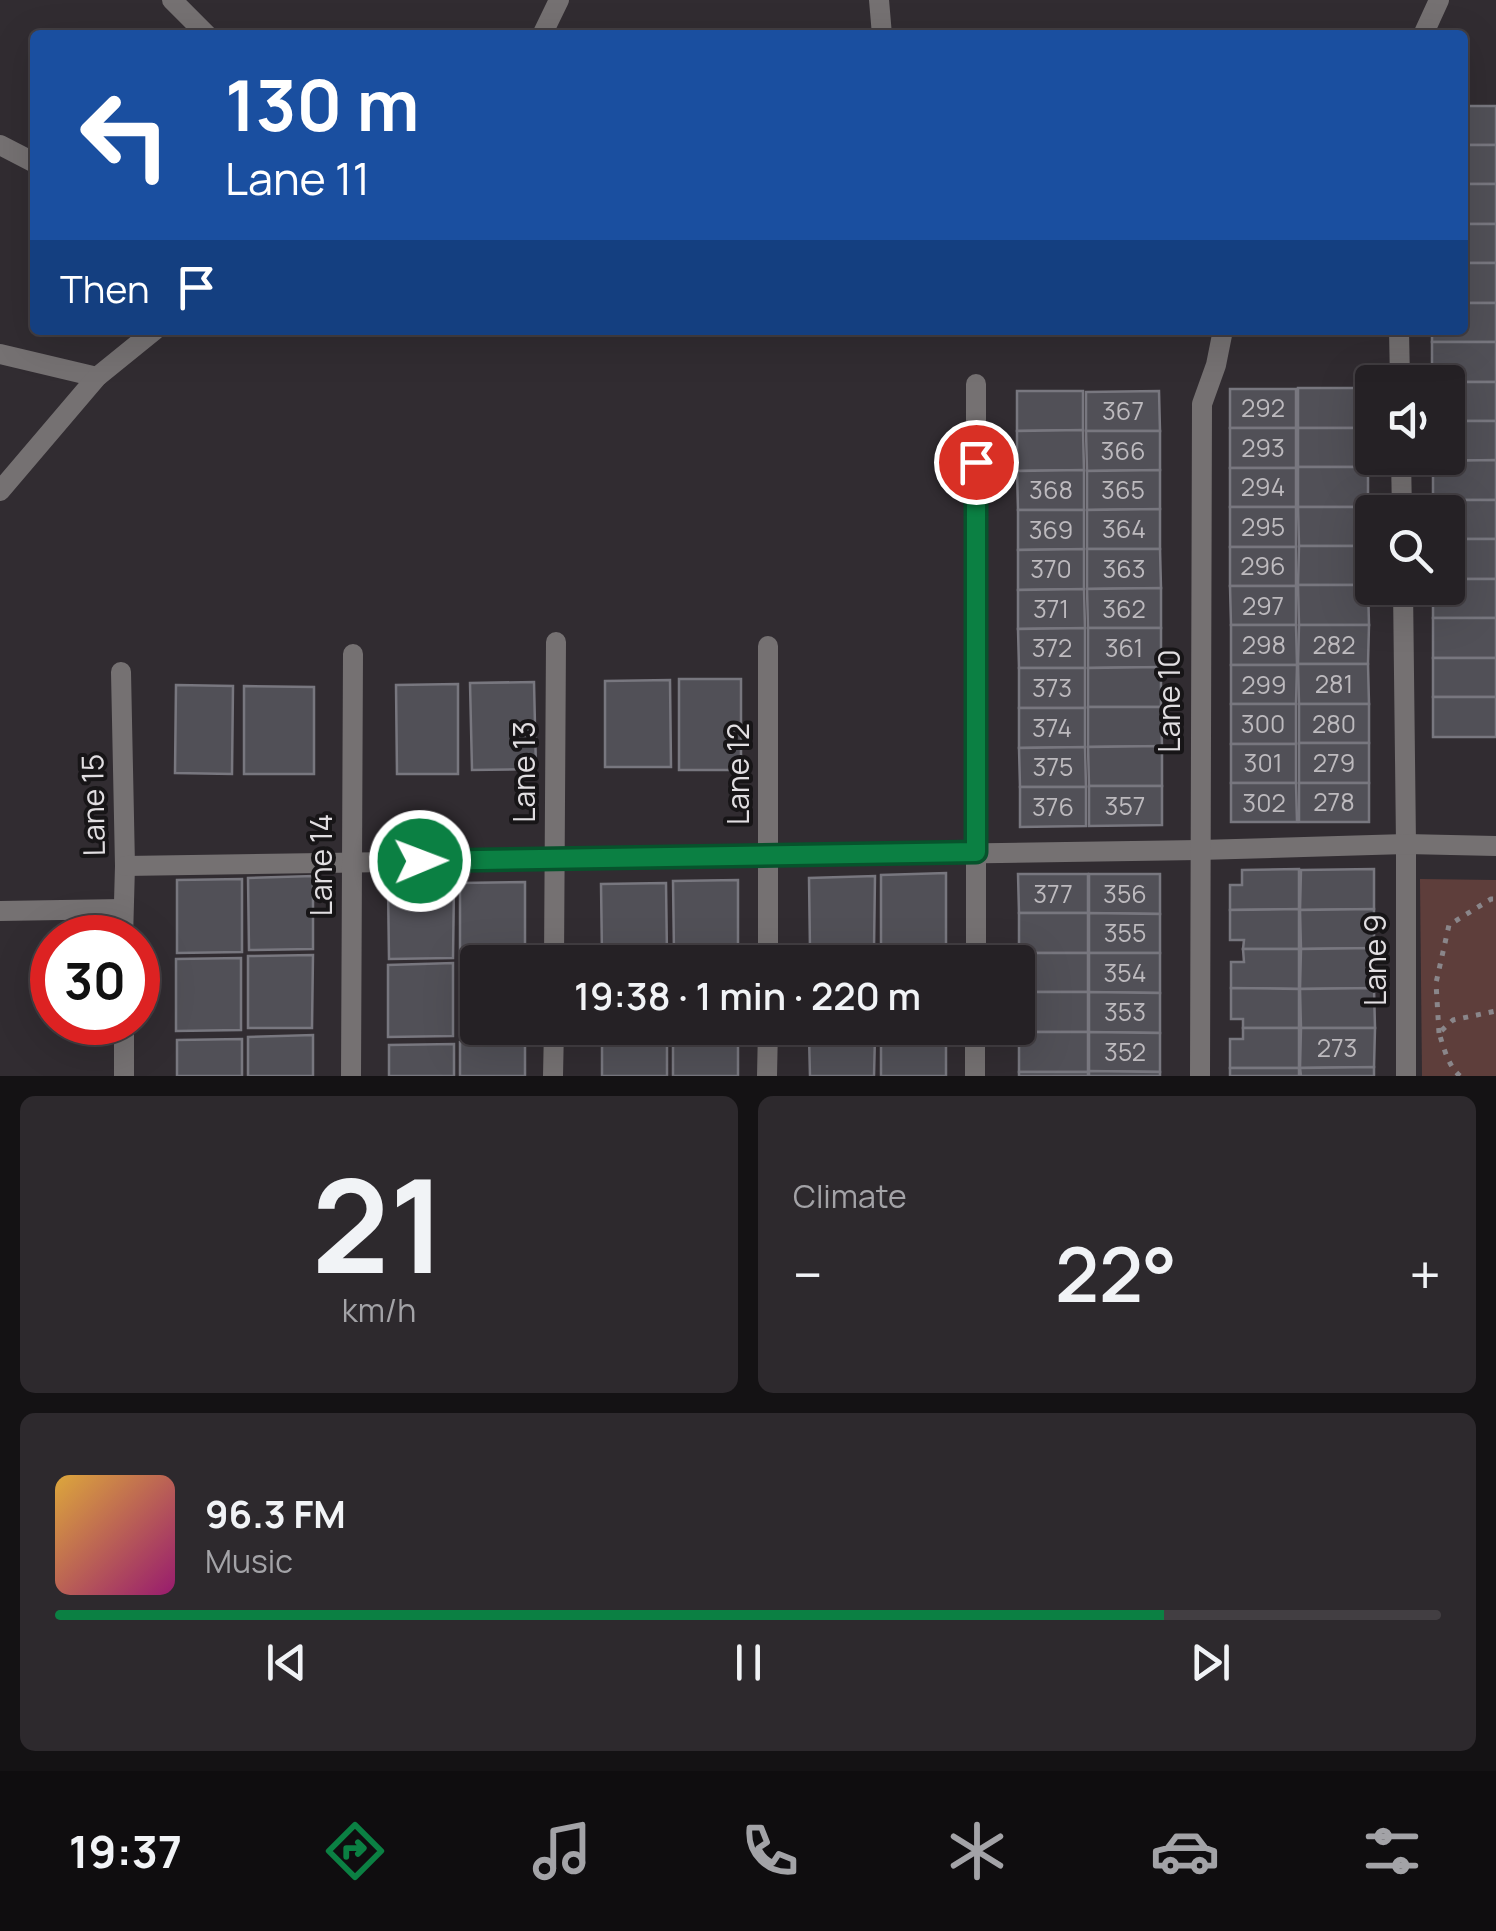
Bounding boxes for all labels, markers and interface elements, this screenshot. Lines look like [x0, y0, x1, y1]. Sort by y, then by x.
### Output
text: 130 m [225, 56, 419, 152]
icon: left [60, 70, 190, 200]
text: Lane 11 [225, 147, 370, 209]
icon: arrive [169, 260, 224, 315]
text: Then [60, 262, 149, 314]
map controls [1355, 365, 1465, 605]
button: sound [1355, 365, 1465, 475]
house number: 292 [1241, 390, 1285, 425]
house number: 367 [1102, 393, 1144, 428]
pin [934, 420, 1019, 505]
house number: 293 [1241, 430, 1285, 465]
house number: 366 [1101, 433, 1145, 468]
icon: arrive [949, 435, 1004, 490]
house number: 294 [1241, 469, 1285, 504]
house number: 368 [1029, 472, 1073, 507]
house number: 365 [1101, 472, 1145, 507]
button: search [1355, 495, 1465, 605]
house number: 295 [1241, 509, 1285, 544]
house number: 364 [1102, 511, 1146, 546]
house number: 369 [1029, 512, 1073, 547]
house number: 296 [1240, 548, 1286, 583]
house number: 370 [1030, 551, 1072, 586]
house number: 363 [1102, 551, 1146, 586]
house number: 297 [1242, 588, 1284, 623]
house number: 371 [1033, 591, 1069, 626]
house number: 362 [1102, 591, 1146, 626]
house number: 298 [1242, 627, 1286, 662]
house number: 282 [1312, 627, 1356, 662]
house number: 372 [1032, 630, 1072, 665]
house number: 361 [1105, 630, 1143, 665]
street label: Lane 10 [1148, 649, 1189, 753]
house number: 281 [1315, 666, 1353, 701]
house number: 299 [1241, 667, 1287, 702]
house number: 373 [1032, 670, 1072, 705]
house number: 300 [1241, 706, 1285, 741]
house number: 280 [1312, 706, 1356, 741]
house number: 374 [1032, 710, 1072, 745]
street label: Lane 13 [503, 721, 544, 823]
street label: Lane 12 [717, 723, 758, 825]
house number: 301 [1244, 745, 1282, 780]
house number: 279 [1313, 745, 1355, 780]
house number: 375 [1033, 749, 1073, 784]
street label: Lane 15 [71, 754, 114, 857]
house number: 278 [1313, 784, 1355, 819]
house number: 302 [1242, 785, 1286, 820]
house number: 357 [1105, 788, 1145, 823]
house number: 376 [1032, 789, 1074, 824]
position arrow [368, 809, 472, 913]
street label: Lane 14 [300, 814, 341, 916]
house number: 377 [1033, 876, 1073, 911]
house number: 356 [1103, 876, 1147, 911]
street label: Lane 9 [1354, 914, 1395, 1006]
speed limit sign: 30 [30, 915, 160, 1045]
house number: 355 [1104, 915, 1146, 950]
house number: 354 [1103, 955, 1147, 990]
text: 19:38 · 1 min · 220 m [574, 969, 921, 1021]
house number: 353 [1104, 994, 1146, 1029]
house number: 273 [1317, 1030, 1357, 1065]
house number: 352 [1104, 1034, 1146, 1069]
text: 21 [312, 1134, 446, 1312]
text: Climate [793, 1174, 907, 1218]
text: 22° [1055, 1222, 1177, 1325]
text: − [793, 1236, 823, 1312]
text: + [1409, 1236, 1441, 1312]
text: km/h [342, 1288, 416, 1332]
text: 96.3 FM [205, 1487, 346, 1539]
text: Music [205, 1539, 293, 1583]
icon: previous [259, 1635, 314, 1690]
icon: pause [721, 1635, 776, 1690]
icon: next [1183, 1635, 1238, 1690]
icon: directions [320, 1816, 390, 1886]
icon: music [527, 1816, 597, 1886]
icon: phone [735, 1816, 805, 1886]
icon: climate [942, 1816, 1012, 1886]
icon: car [1150, 1816, 1220, 1886]
icon: filters [1357, 1816, 1427, 1886]
text: 19:37 [69, 1820, 182, 1882]

